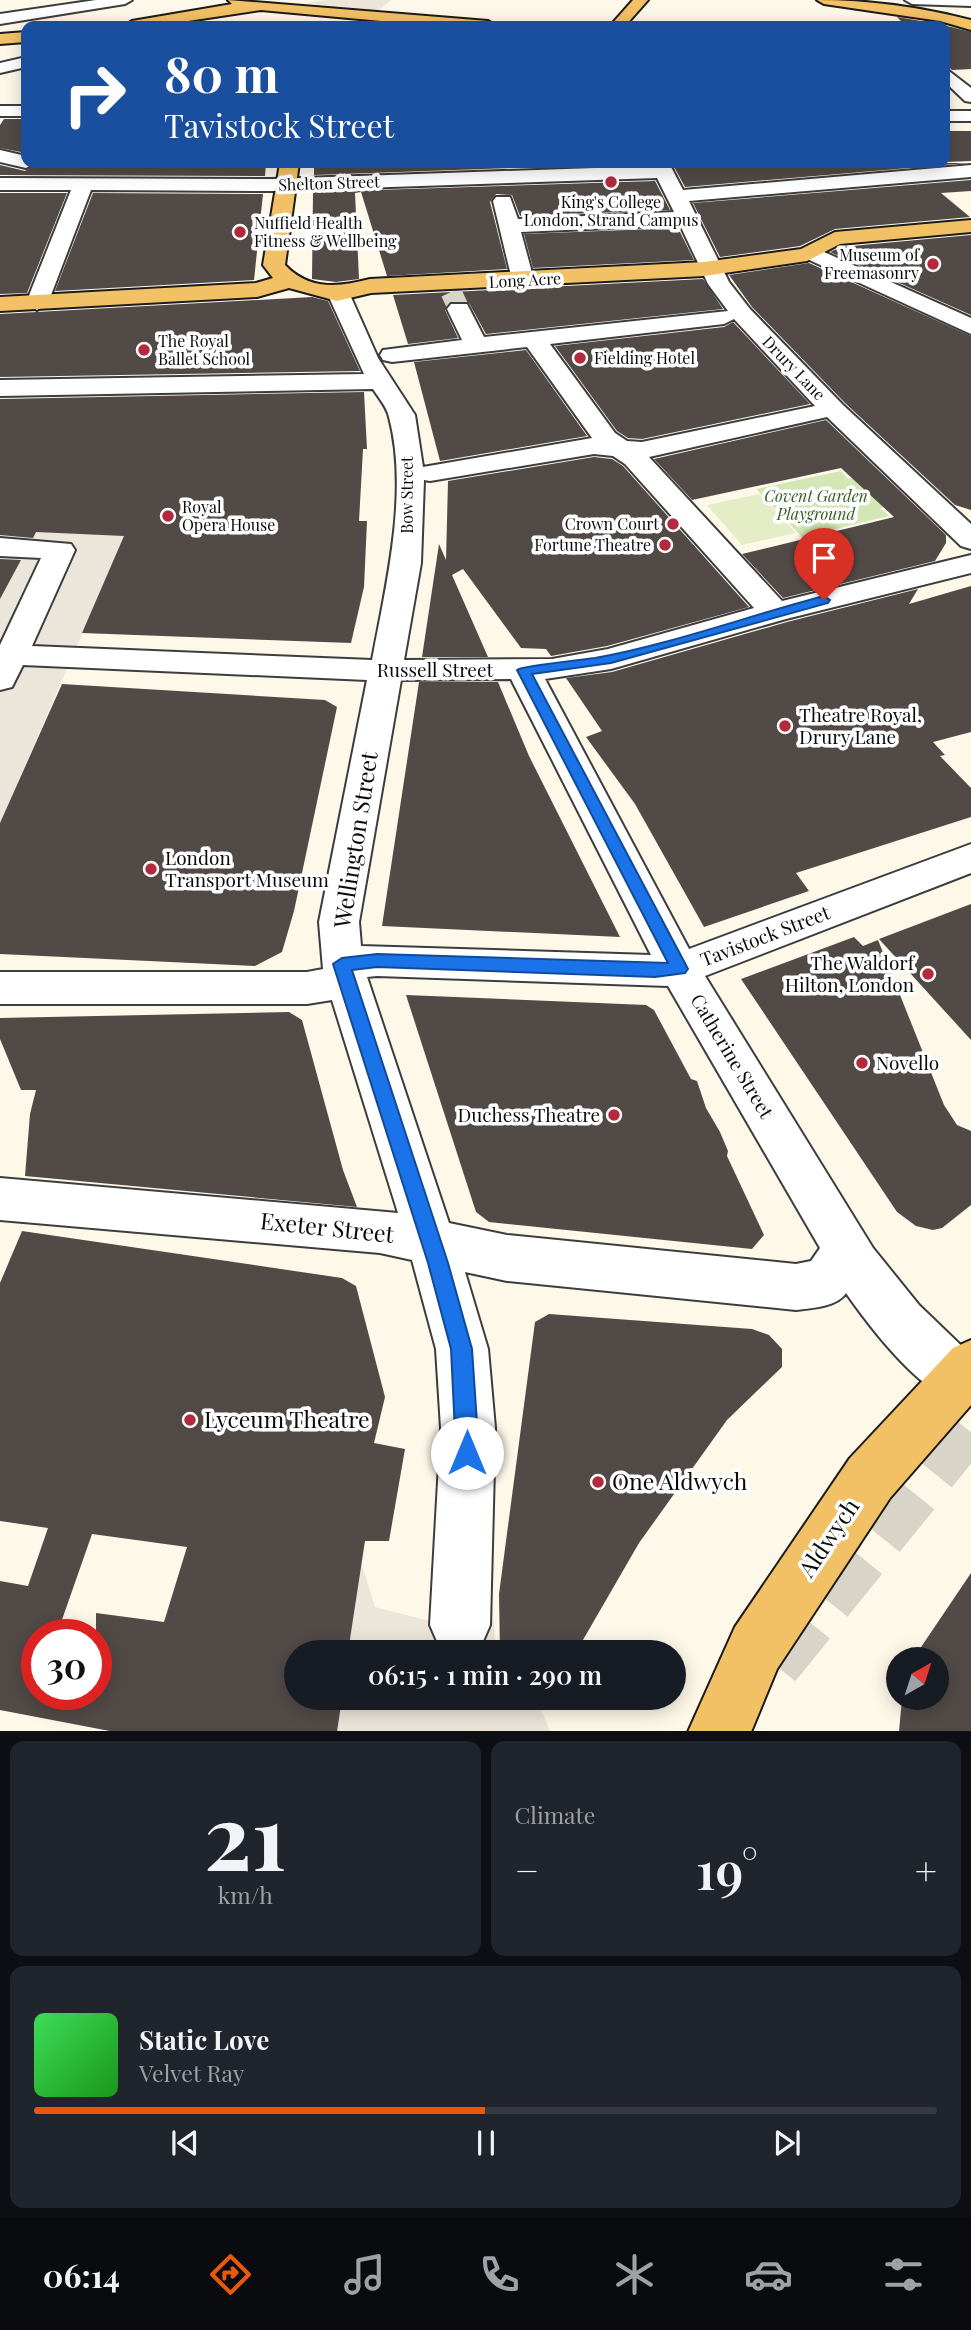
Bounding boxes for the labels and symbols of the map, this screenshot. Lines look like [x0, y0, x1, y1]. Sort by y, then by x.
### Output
street label: Shelton Street [278, 170, 380, 195]
marker: King's College London, Strand Campus [603, 174, 619, 190]
place label: King's College London, Strand Campus [524, 191, 698, 230]
place label: Nuffield Health Fitness & Wellbeing [254, 212, 397, 251]
marker: Nuffield Health Fitness & Wellbeing [232, 224, 248, 240]
place label: Museum of Freemasonry [824, 244, 921, 283]
marker: Museum of Freemasonry [925, 256, 941, 272]
street label: Long Acre [488, 267, 562, 292]
place label: The Royal Ballet School [158, 330, 251, 369]
street label: Drury Lane [758, 331, 830, 404]
marker: The Royal Ballet School [136, 342, 152, 358]
place label: Fielding Hotel [594, 347, 695, 368]
marker: Fielding Hotel [572, 350, 588, 366]
street label: Bow Street [396, 456, 417, 534]
park label: Covent Garden Playground [764, 485, 868, 524]
place label: Royal Opera House [182, 496, 275, 535]
marker: Royal Opera House [160, 508, 176, 524]
place label: Crown Court [565, 513, 659, 534]
marker: Crown Court [665, 516, 681, 532]
pin [794, 528, 854, 600]
place label: Fortune Theatre [534, 534, 651, 555]
marker: Fortune Theatre [657, 537, 673, 553]
street label: Russell Street [377, 656, 494, 682]
place label: Theatre Royal, Drury Lane [799, 701, 922, 749]
marker: Theatre Royal, Drury Lane [777, 718, 793, 734]
street label: Wellington Street [325, 748, 384, 931]
place label: London Transport Museum [165, 844, 329, 892]
marker: London Transport Museum [143, 861, 159, 877]
street label: Tavistock Street [696, 898, 833, 972]
place label: The Waldorf Hilton, London [785, 949, 916, 997]
marker: The Waldorf Hilton, London [920, 966, 936, 982]
street label: Catherine Street [685, 988, 780, 1123]
place label: Novello [876, 1049, 939, 1075]
marker: Novello [854, 1055, 870, 1071]
place label: Duchess Theatre [458, 1101, 600, 1127]
marker: Duchess Theatre [606, 1107, 622, 1123]
street label: Exeter Street [259, 1204, 396, 1249]
place label: Lyceum Theatre [204, 1403, 370, 1434]
marker: Lyceum Theatre [182, 1412, 198, 1428]
position arrow [430, 1416, 504, 1490]
place label: One Aldwych [612, 1465, 748, 1496]
marker: One Aldwych [590, 1474, 606, 1490]
street label: Aldwych [790, 1492, 865, 1583]
speed limit sign: 30 [21, 1619, 112, 1710]
north arrow [886, 1647, 948, 1710]

